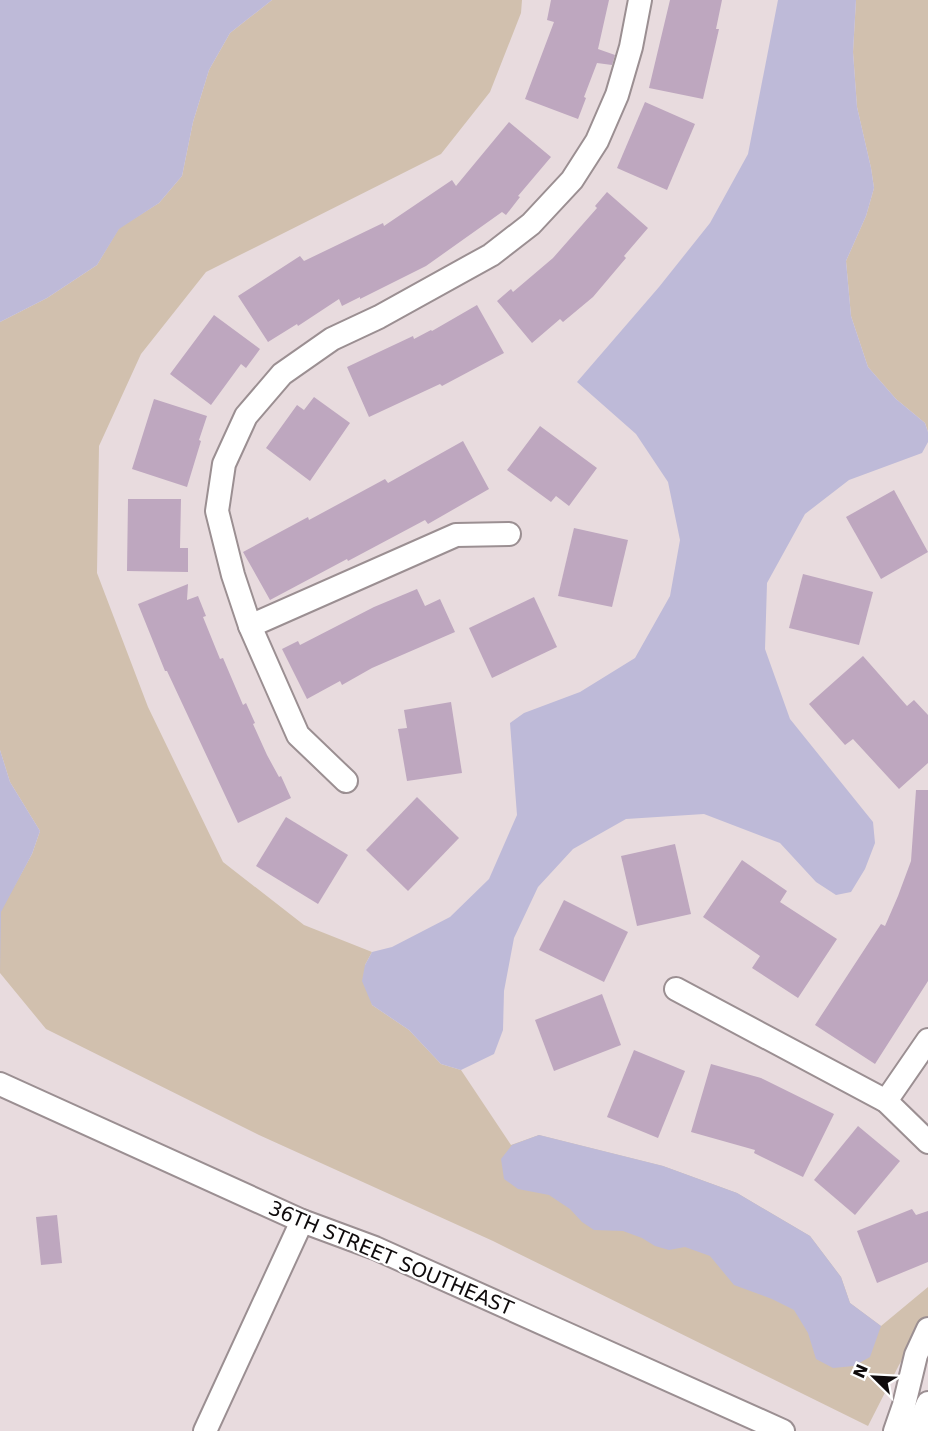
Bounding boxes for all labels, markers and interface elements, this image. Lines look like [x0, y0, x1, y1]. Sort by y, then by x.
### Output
street label: 36TH STREET SOUTHEAST [265, 1196, 518, 1321]
north arrow [844, 1347, 904, 1407]
text: N [849, 1361, 872, 1381]

